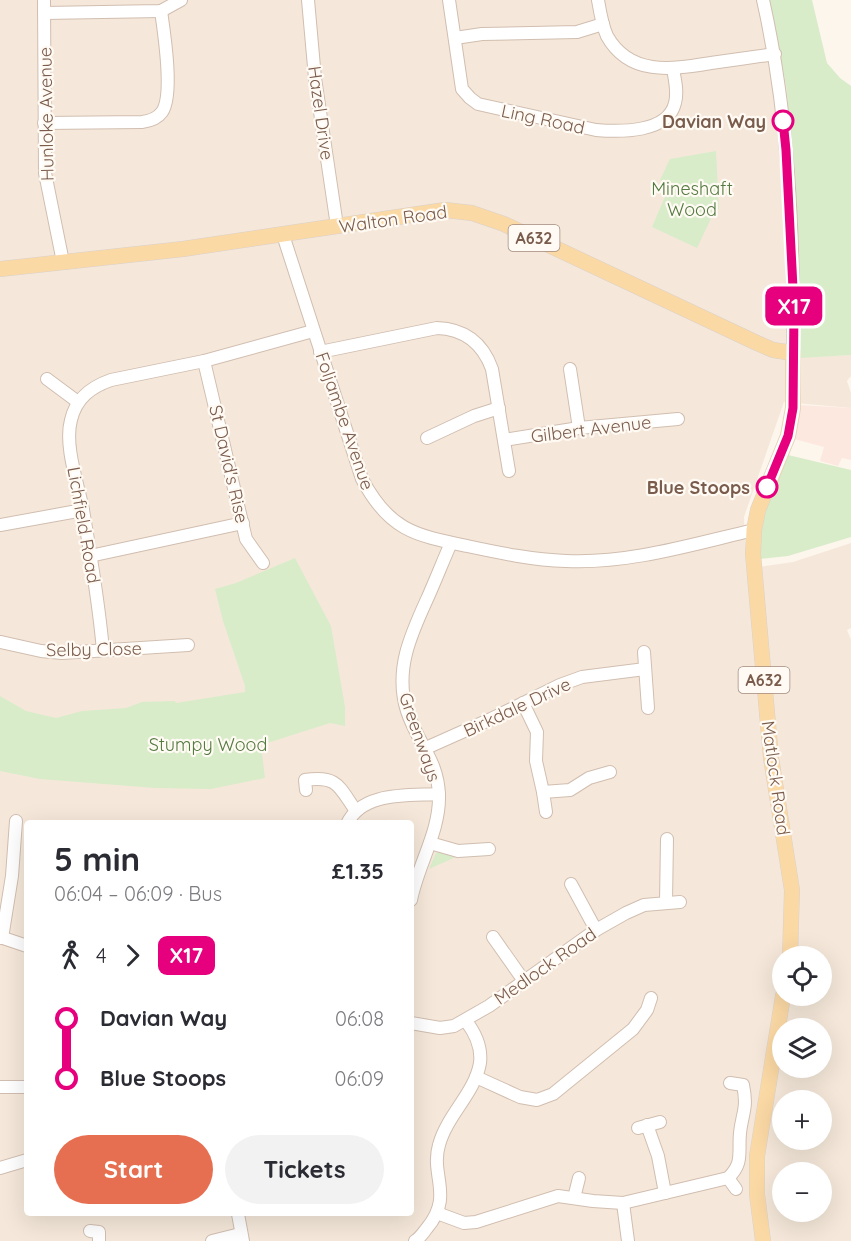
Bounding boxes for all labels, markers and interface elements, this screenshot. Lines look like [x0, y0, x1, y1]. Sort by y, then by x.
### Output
street label: Hunloke Avenue [33, 47, 59, 181]
street label: Hazel Drive [303, 64, 339, 162]
street label: Ling Road [499, 99, 587, 139]
place label: Davian Way [662, 110, 766, 133]
marker: Davian Way [772, 110, 794, 132]
park label: Mineshaft Wood [651, 177, 733, 221]
street label: Walton Road [337, 200, 449, 238]
road number: A632 [508, 225, 560, 251]
line badge: X17 [760, 286, 828, 326]
text: X17 [777, 293, 811, 319]
street label: Foljambe Avenue [311, 349, 379, 493]
street label: St David's Rise [204, 403, 254, 525]
street label: Gilbert Avenue [530, 410, 652, 448]
street label: Lichfield Road [62, 465, 106, 585]
place label: Blue Stoops [647, 476, 750, 499]
marker: Blue Stoops [756, 476, 778, 498]
street label: Selby Close [46, 637, 142, 661]
road number: A632 [738, 667, 789, 693]
street label: Birkdale Drive [460, 672, 574, 742]
street label: Greenways [394, 689, 446, 785]
street label: Matlock Road [757, 719, 795, 837]
park label: Stumpy Wood [149, 733, 267, 756]
text: 5 min [54, 838, 140, 879]
text: £1.35 [332, 857, 384, 885]
text: 06:04 – 06:09 · Bus [54, 881, 222, 906]
street label: Medlock Road [490, 922, 600, 1010]
icon: walk [54, 939, 87, 972]
icon: forward [116, 939, 149, 972]
text: X17 [170, 942, 203, 968]
text: 4 [96, 943, 107, 968]
map controls [772, 946, 832, 1222]
button: locate [772, 946, 832, 1006]
text: Davian Way [100, 1004, 227, 1032]
text: 06:08 [335, 1006, 384, 1031]
button: layers [772, 1018, 832, 1078]
text: Blue Stoops [100, 1064, 226, 1092]
text: 06:09 [335, 1066, 384, 1091]
button: + [772, 1090, 832, 1150]
button: Start [54, 1135, 213, 1204]
button: Tickets [225, 1135, 384, 1204]
button: − [772, 1162, 832, 1222]

